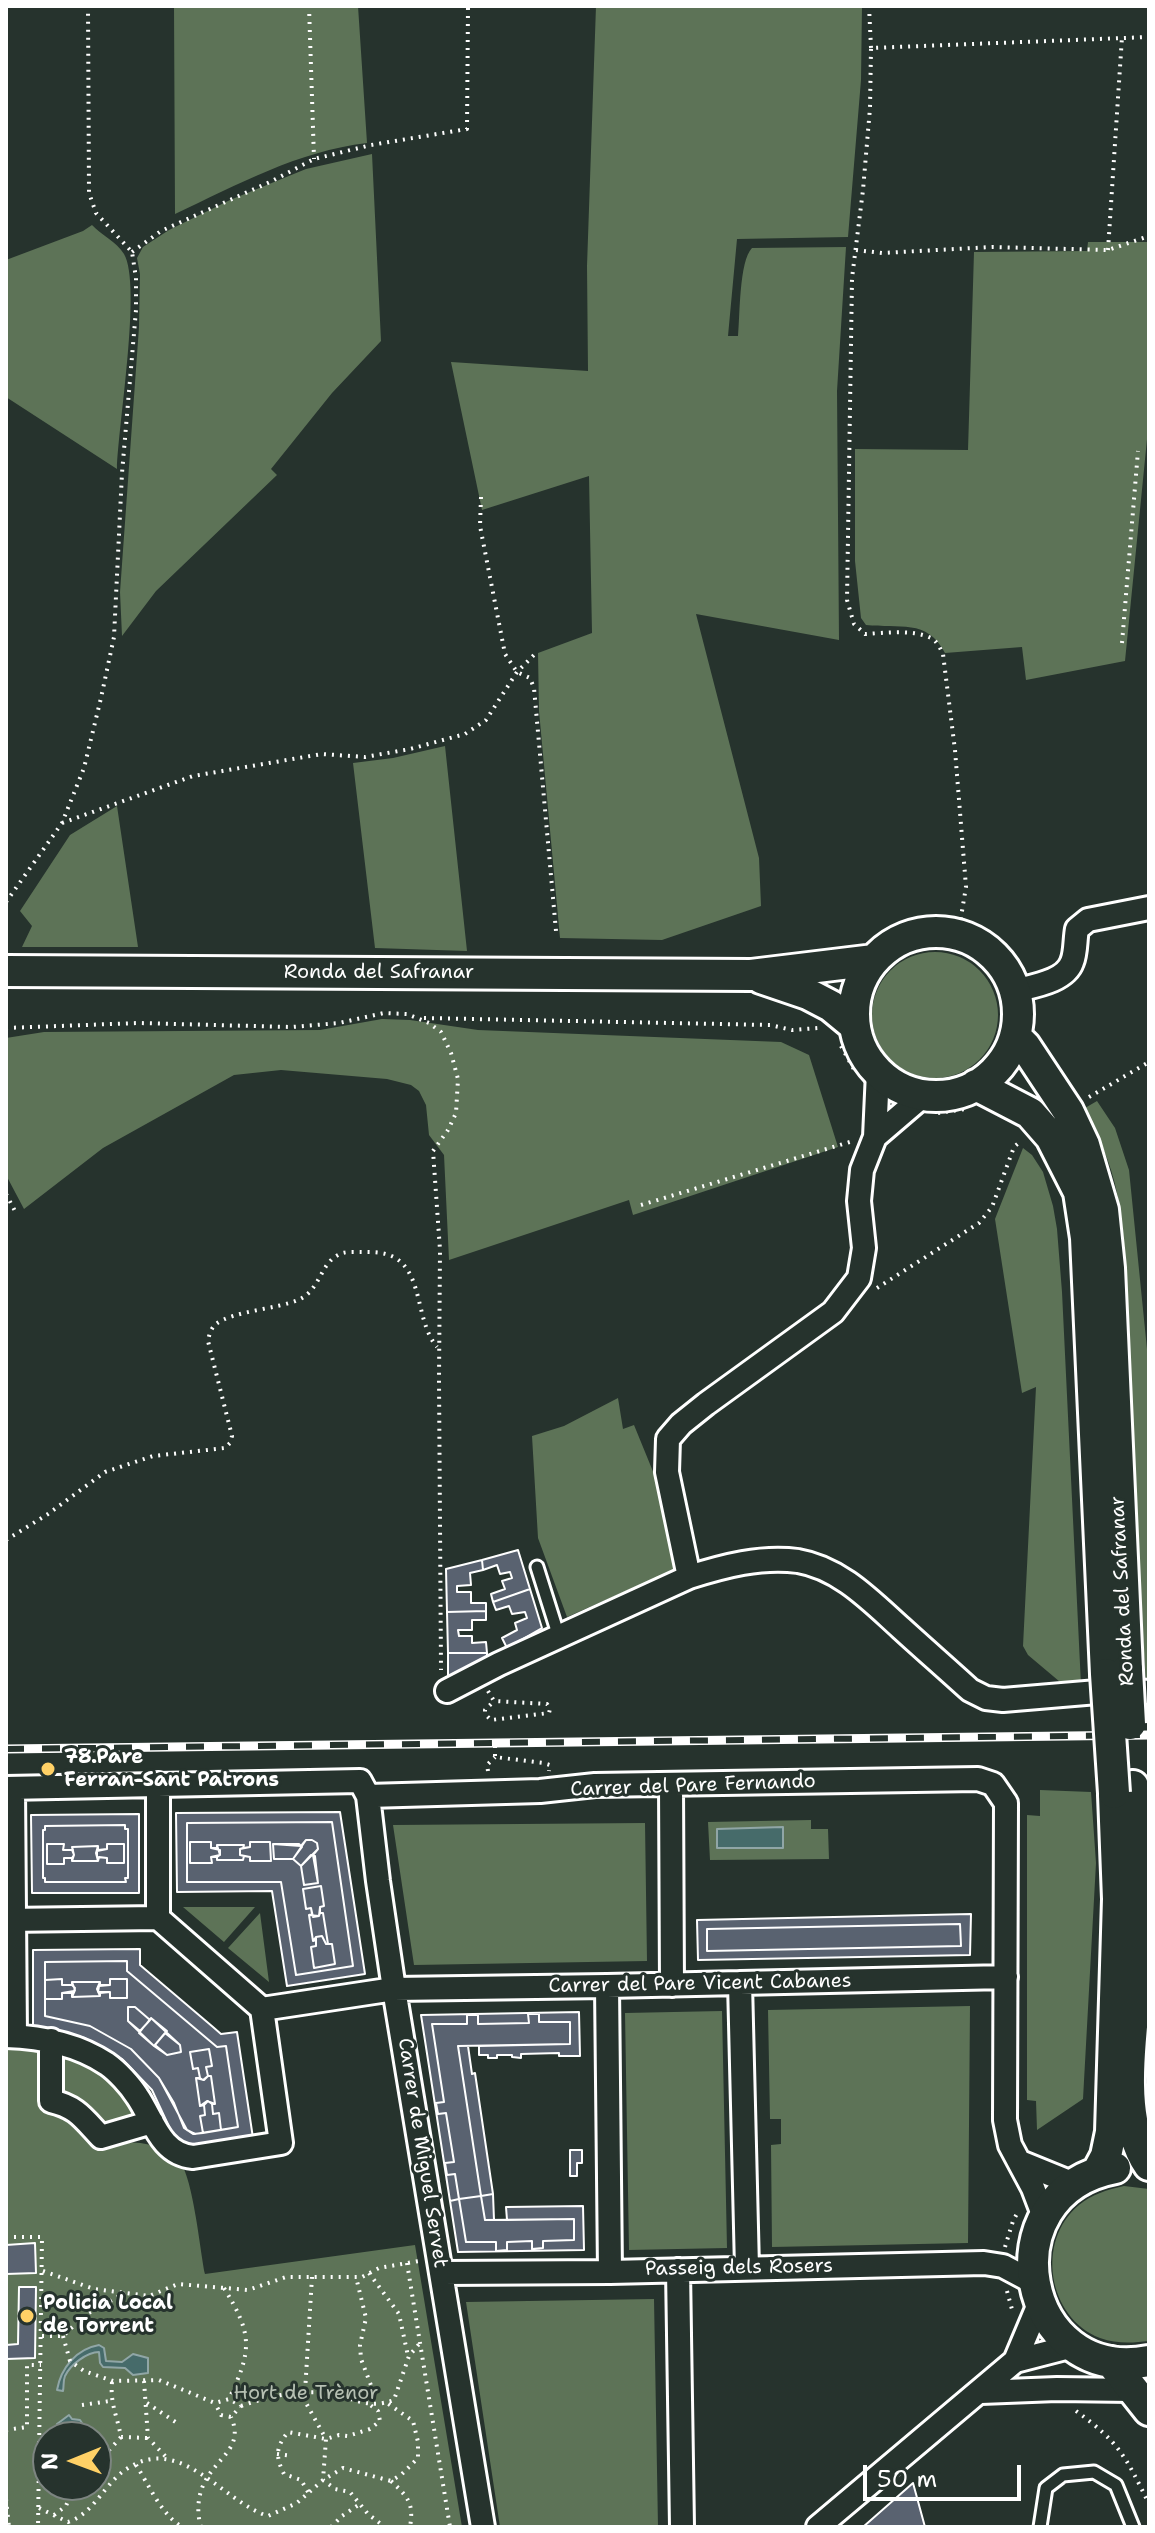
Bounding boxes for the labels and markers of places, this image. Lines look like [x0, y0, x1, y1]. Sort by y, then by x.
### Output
place label: 78.Pare Ferran-Sant Patrons [64, 1746, 279, 1793]
marker: 78.Pare Ferran-Sant Patrons [39, 1760, 57, 1778]
place label: Policia Local de Torrent [43, 2292, 173, 2339]
marker: Policia Local de Torrent [18, 2307, 36, 2325]

